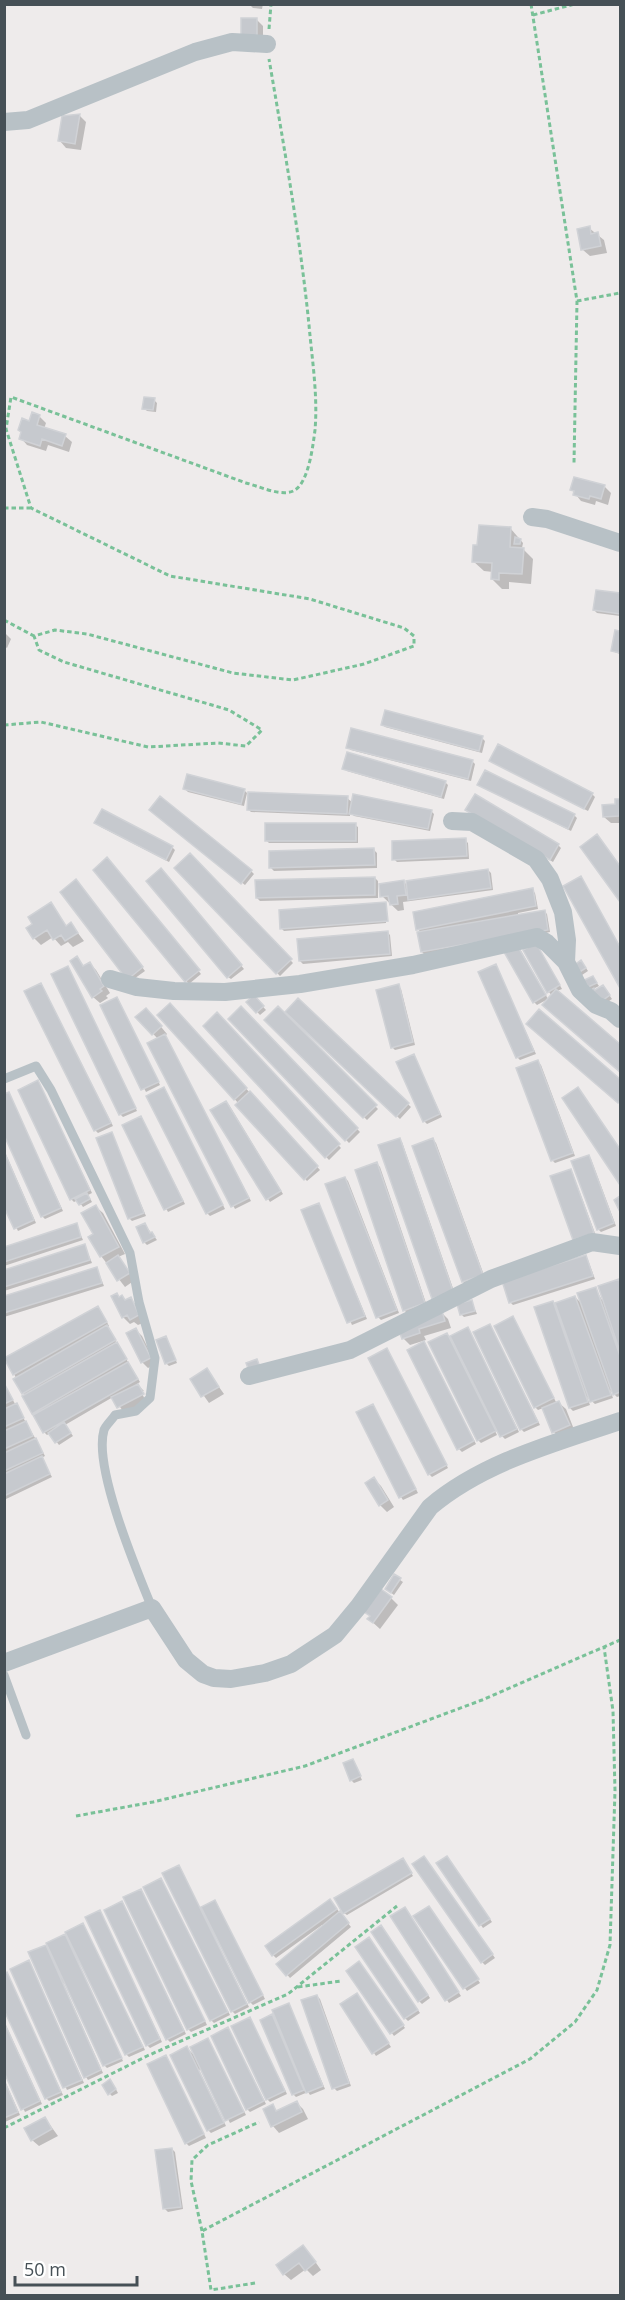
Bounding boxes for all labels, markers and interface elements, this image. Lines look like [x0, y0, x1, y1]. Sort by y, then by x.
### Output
scale bar [15, 2249, 136, 2287]
text: 50 m [24, 2257, 66, 2281]

